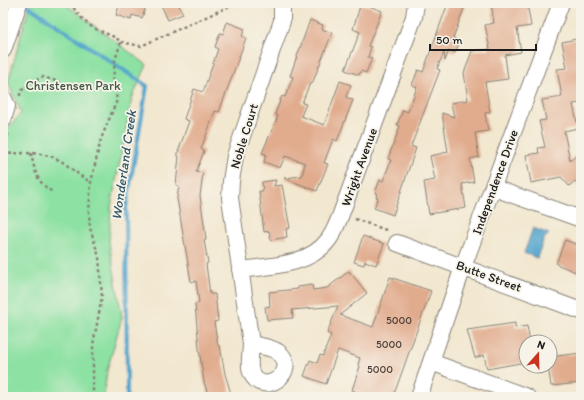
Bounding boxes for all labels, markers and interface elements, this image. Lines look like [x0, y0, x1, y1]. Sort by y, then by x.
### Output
scale bar [430, 26, 536, 52]
text: 50 m [436, 33, 462, 47]
park label: Christensen Park [25, 78, 121, 93]
street label: Noble Court [227, 102, 261, 170]
water label: Wonderland Creek [108, 108, 140, 221]
street label: Wright Avenue [338, 126, 380, 208]
street label: Independence Drive [469, 127, 521, 237]
street label: Butte Street [454, 257, 524, 295]
house number: 5000 [386, 314, 412, 327]
north arrow [518, 334, 558, 374]
house number: 5000 [376, 338, 402, 351]
text: N [536, 338, 547, 352]
house number: 5000 [367, 363, 393, 376]

